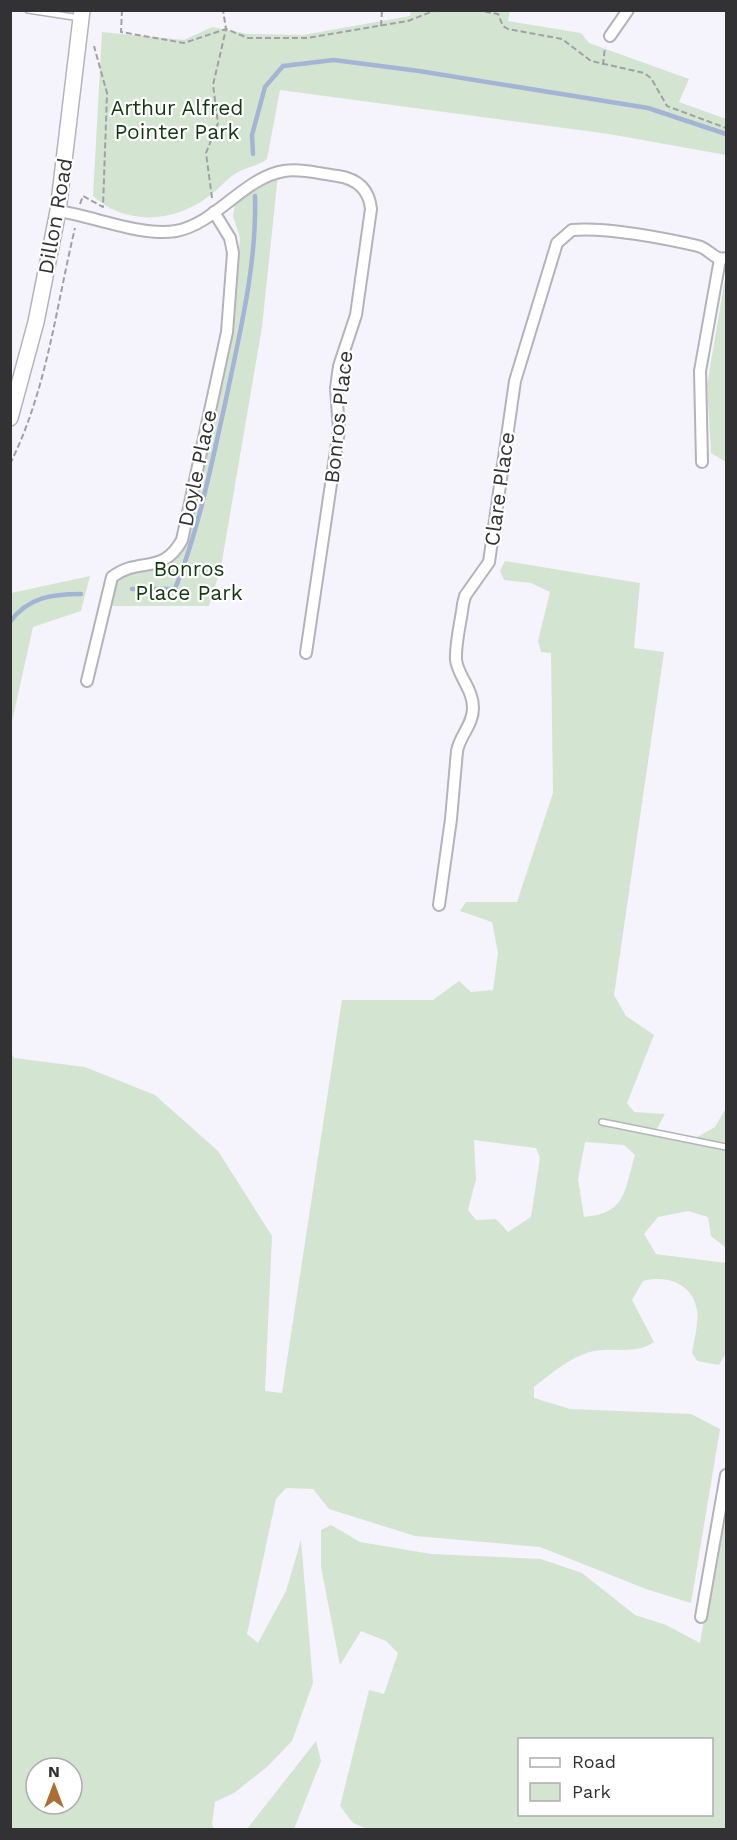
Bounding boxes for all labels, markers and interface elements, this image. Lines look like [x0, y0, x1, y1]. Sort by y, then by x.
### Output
park label: Arthur Alfred Pointer Park [110, 95, 244, 144]
street label: Dillon Road [32, 156, 78, 276]
street label: Bonros Place [319, 349, 357, 485]
street label: Doyle Place [172, 407, 222, 529]
street label: Clare Place [479, 430, 519, 548]
park label: Bonros Place Park [135, 556, 243, 605]
legend [518, 1738, 713, 1816]
text: Road [572, 1751, 616, 1772]
north arrow [24, 1756, 84, 1816]
text: N [48, 1762, 60, 1781]
text: Park [572, 1781, 611, 1802]

